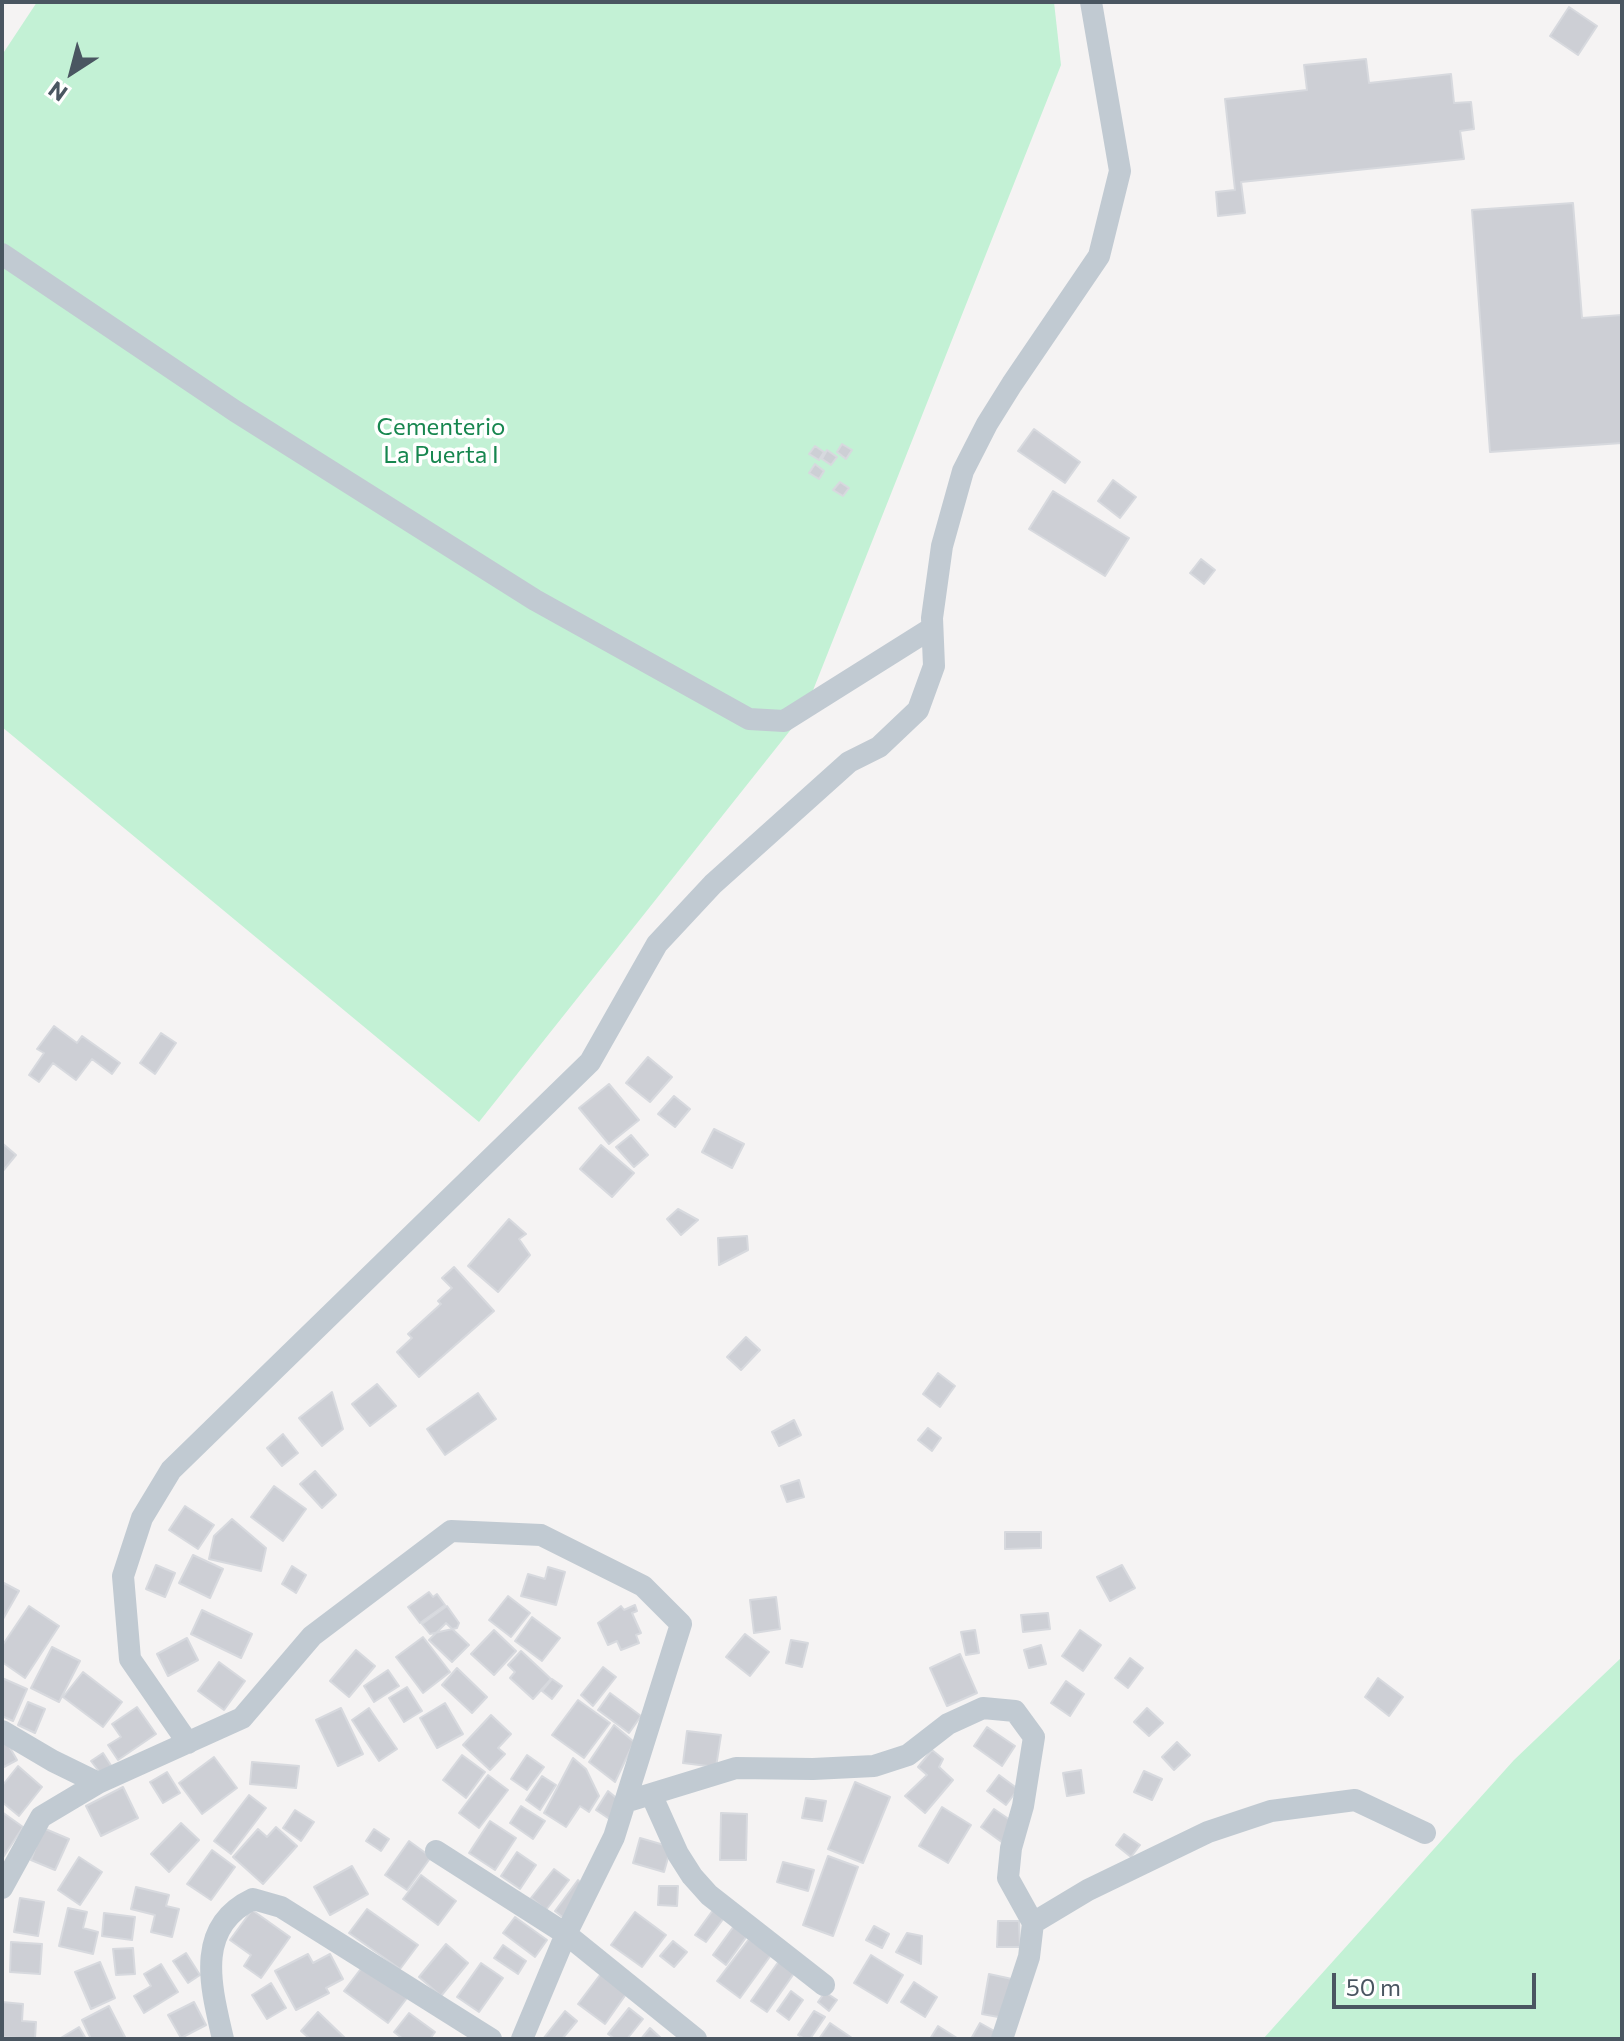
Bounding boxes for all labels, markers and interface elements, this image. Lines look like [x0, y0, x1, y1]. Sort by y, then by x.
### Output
north arrow [32, 32, 112, 112]
text: N [43, 76, 72, 108]
park label: Cementerio La Puerta I [377, 413, 505, 469]
scale bar [1336, 1957, 1540, 2007]
text: 50 m [1346, 1972, 1401, 2001]

